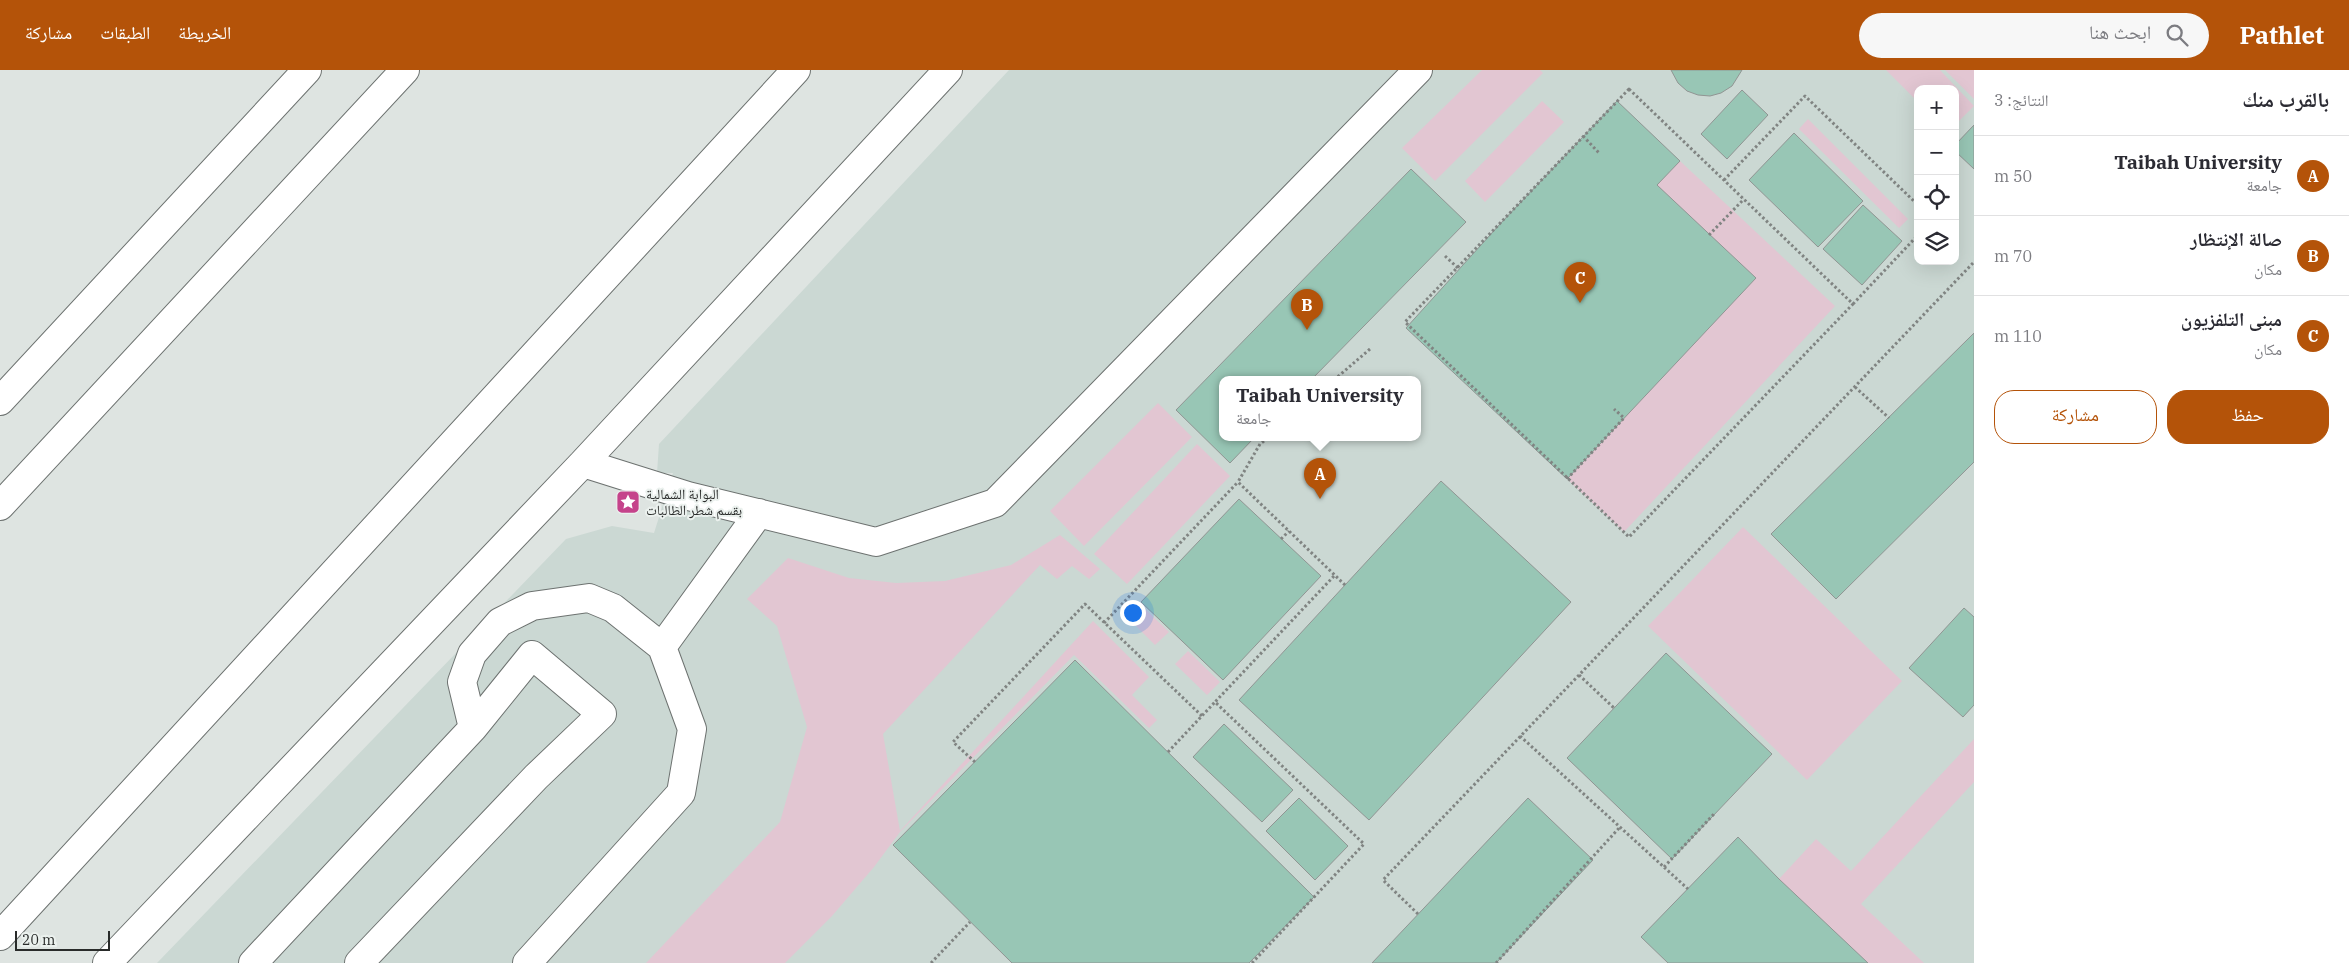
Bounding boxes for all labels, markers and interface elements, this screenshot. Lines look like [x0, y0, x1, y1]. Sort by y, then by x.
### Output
search box [1859, 13, 2209, 58]
text: Pathlet [2239, 19, 2324, 51]
text: ابحث هنا [2089, 20, 2151, 44]
text: مشاركة [25, 21, 72, 44]
text: الطبقات [100, 21, 150, 44]
text: الخريطة [178, 21, 231, 44]
icon: search [2163, 21, 2191, 49]
map controls [1914, 85, 1959, 265]
button: + [1914, 85, 1959, 130]
text: بالقرب منك [2242, 85, 2329, 113]
text: النتائج: 3 [1994, 90, 2049, 110]
button: − [1914, 130, 1959, 175]
text: Taibah University [2114, 150, 2282, 174]
text: 50 m [1994, 166, 2032, 186]
text: A [2307, 166, 2319, 186]
button: locate [1914, 175, 1959, 220]
text: جامعة [2247, 175, 2282, 195]
button: layers [1914, 220, 1959, 265]
text: صالة الإنتظار [2190, 227, 2282, 251]
text: 70 m [1994, 246, 2032, 266]
text: B [2307, 246, 2319, 266]
text: مكان [2254, 259, 2282, 279]
pin: C [1564, 262, 1596, 303]
pin: B [1291, 289, 1323, 330]
text: مبنى التلفزيون [2181, 307, 2282, 331]
text: 110 m [1994, 326, 2042, 346]
text: C [2308, 326, 2318, 346]
text: مكان [2254, 339, 2282, 359]
popup [1219, 376, 1421, 441]
text: Taibah University [1236, 383, 1404, 407]
button: مشاركة [1994, 390, 2157, 444]
button: حفظ [2167, 390, 2329, 444]
text: جامعة [1236, 408, 1271, 428]
pin: A [1304, 458, 1336, 499]
place label: البوابة الشمالية بقسم شطر الطالبات [646, 485, 742, 520]
place icon: البوابة الشمالية بقسم شطر الطالبات [615, 489, 641, 515]
your location [1120, 600, 1146, 626]
scale bar [15, 928, 110, 951]
text: 20 m [22, 931, 55, 949]

